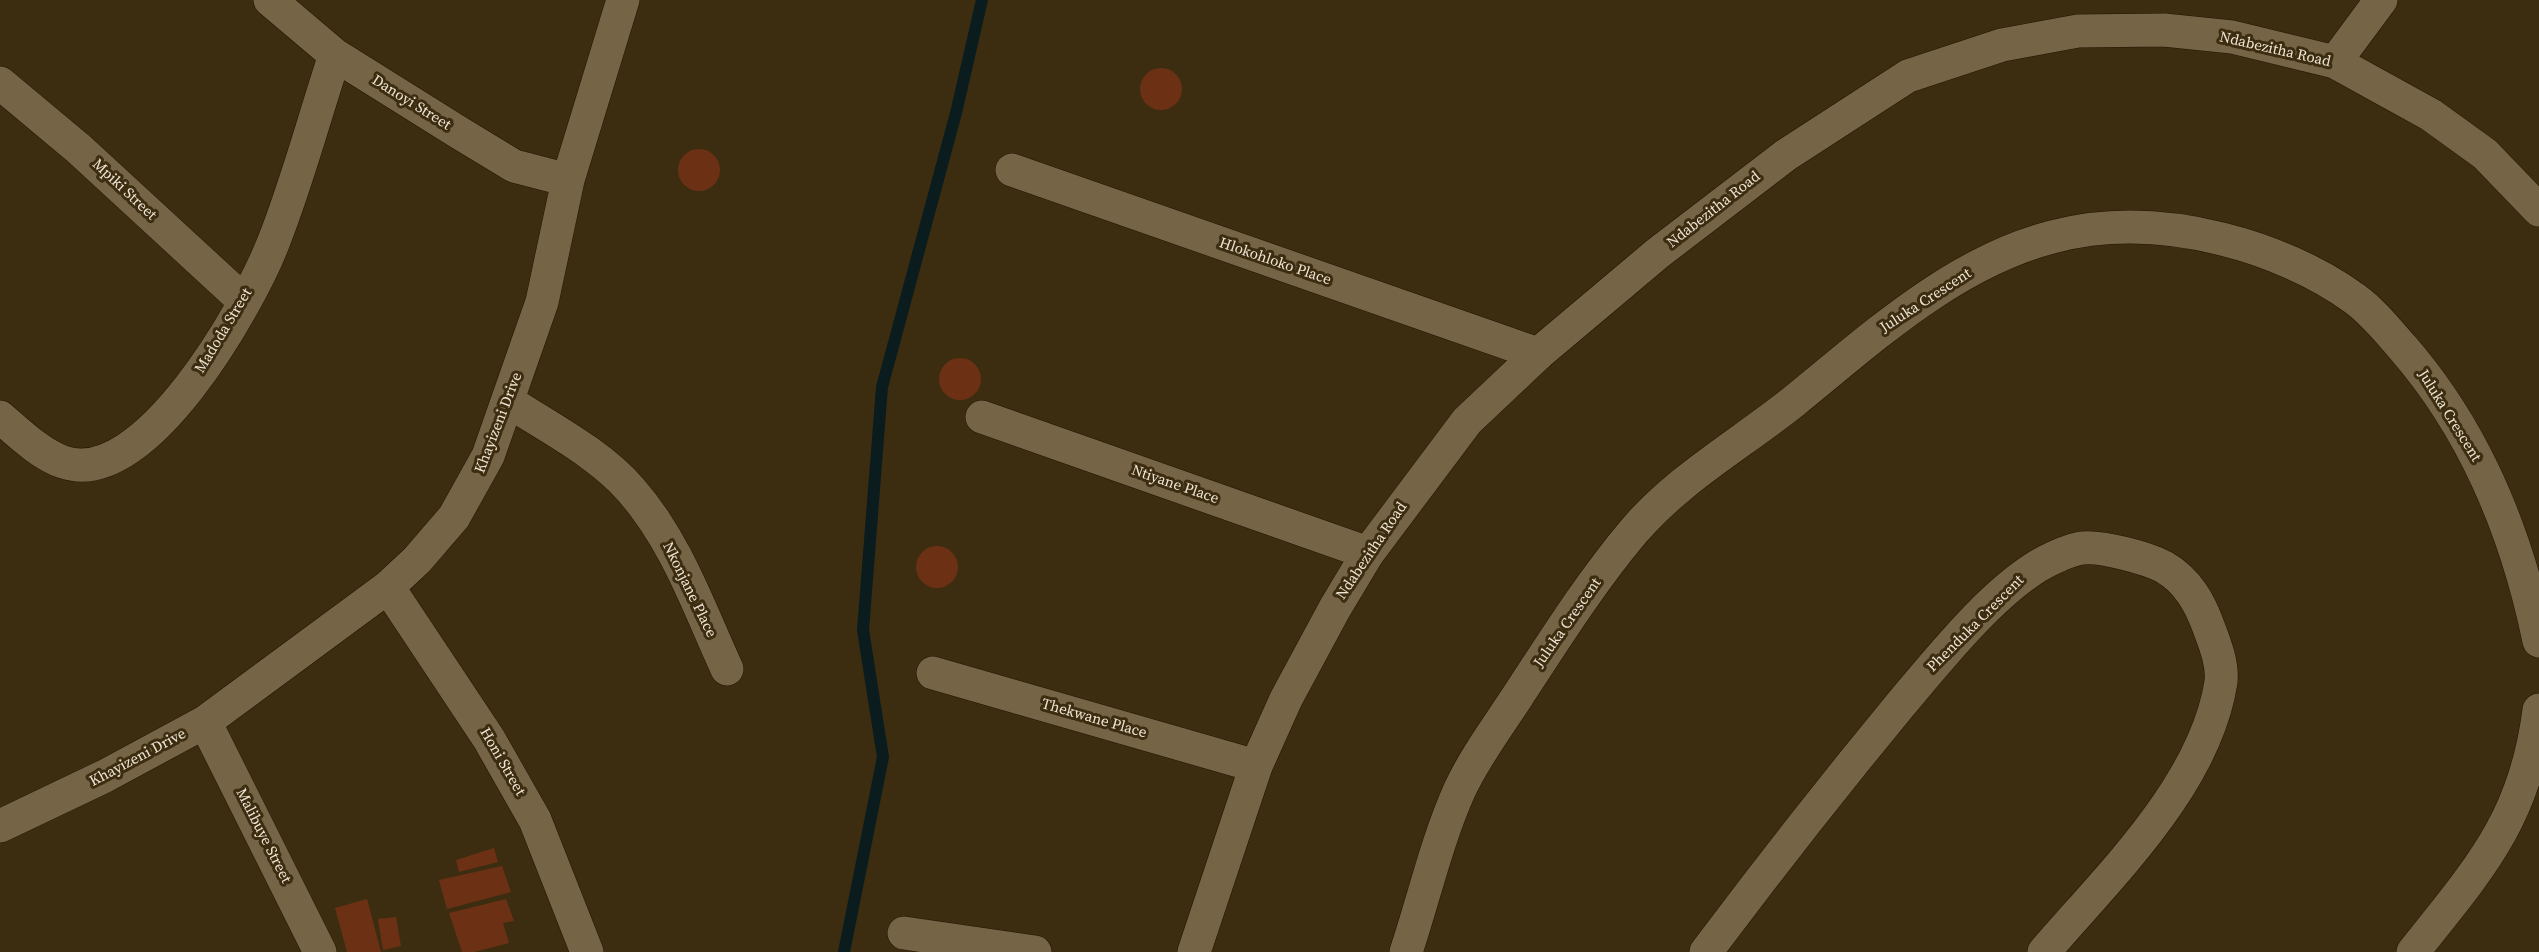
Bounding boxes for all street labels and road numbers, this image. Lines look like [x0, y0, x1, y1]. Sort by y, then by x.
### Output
street label: Ndabezitha Road [2218, 28, 2332, 72]
street label: Danoyi Street [368, 72, 454, 134]
street label: Mpiki Street [88, 156, 160, 224]
street label: Ndabezitha Road [1664, 168, 1764, 252]
street label: Hlokohloko Place [1217, 234, 1333, 290]
street label: Juluka Crescent [1877, 265, 1975, 337]
street label: Madoda Street [192, 285, 256, 377]
street label: Juluka Crescent [2414, 367, 2484, 465]
street label: Khayizeni Drive [472, 370, 526, 476]
street label: Ntiyane Place [1129, 462, 1221, 508]
street label: Ndabezitha Road [1333, 499, 1411, 603]
street label: Nkonjane Place [658, 539, 720, 641]
street label: Phenduka Crescent [1924, 572, 2028, 676]
street label: Juluka Crescent [1531, 575, 1605, 671]
street label: Thekwane Place [1039, 695, 1149, 743]
street label: Khayizeni Drive [87, 725, 189, 791]
street label: Honi Street [475, 725, 529, 799]
street label: Malibuye Street [231, 786, 295, 886]

